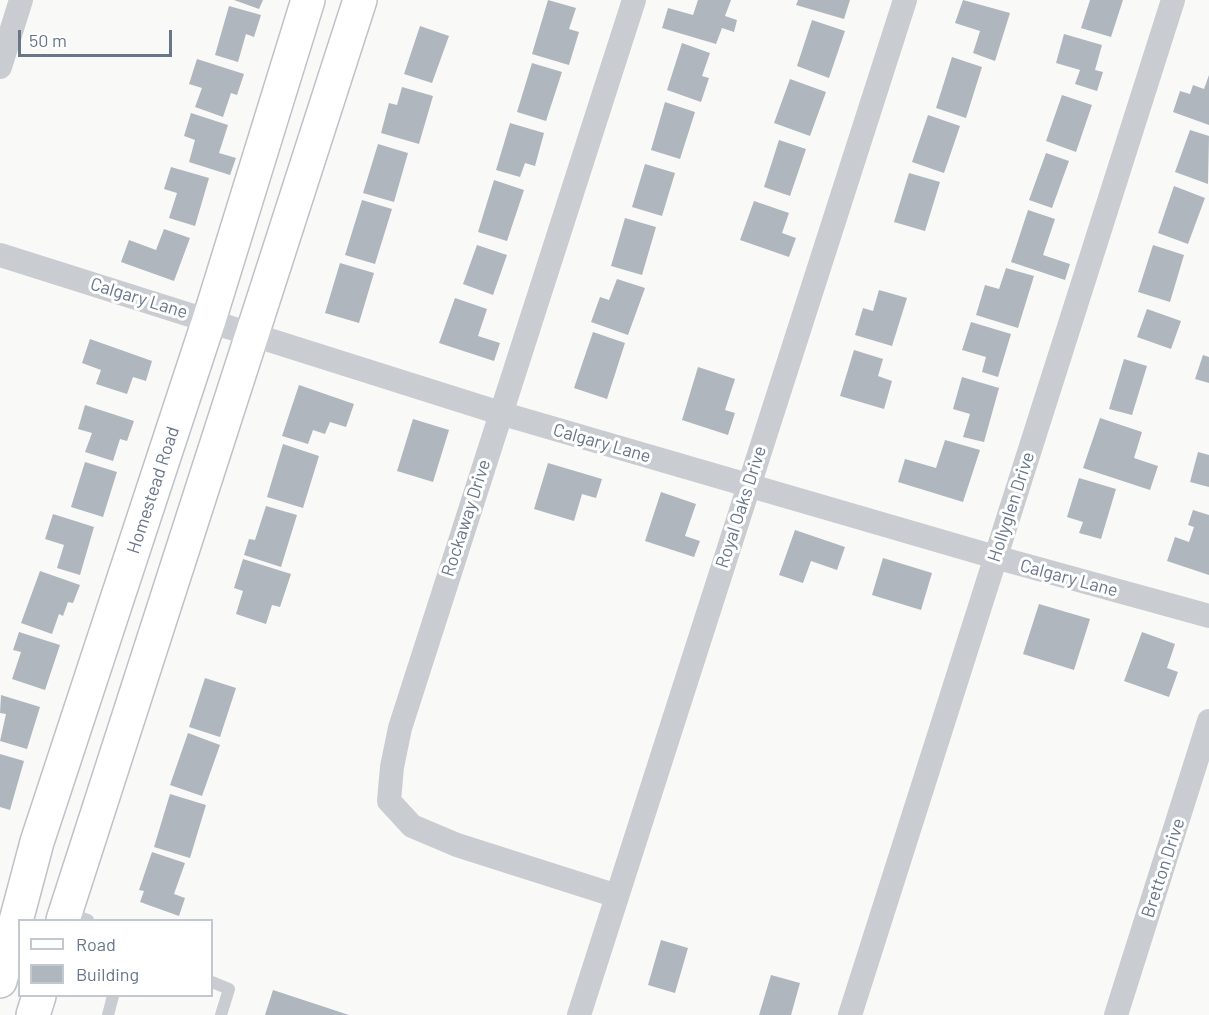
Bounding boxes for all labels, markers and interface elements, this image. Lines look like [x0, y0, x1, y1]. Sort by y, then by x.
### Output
scale bar [21, 18, 176, 56]
text: 50 m [29, 29, 67, 51]
street label: Calgary Lane [88, 273, 190, 323]
street label: Calgary Lane [551, 419, 653, 467]
street label: Homestead Road [122, 424, 184, 556]
street label: Royal Oaks Drive [711, 443, 771, 571]
street label: Hollyglen Drive [983, 449, 1039, 565]
street label: Rockaway Drive [437, 457, 495, 579]
street label: Calgary Lane [1018, 555, 1120, 601]
street label: Bretton Drive [1137, 816, 1189, 920]
legend [18, 919, 213, 997]
text: Road [76, 933, 116, 955]
text: Building [76, 963, 139, 985]

